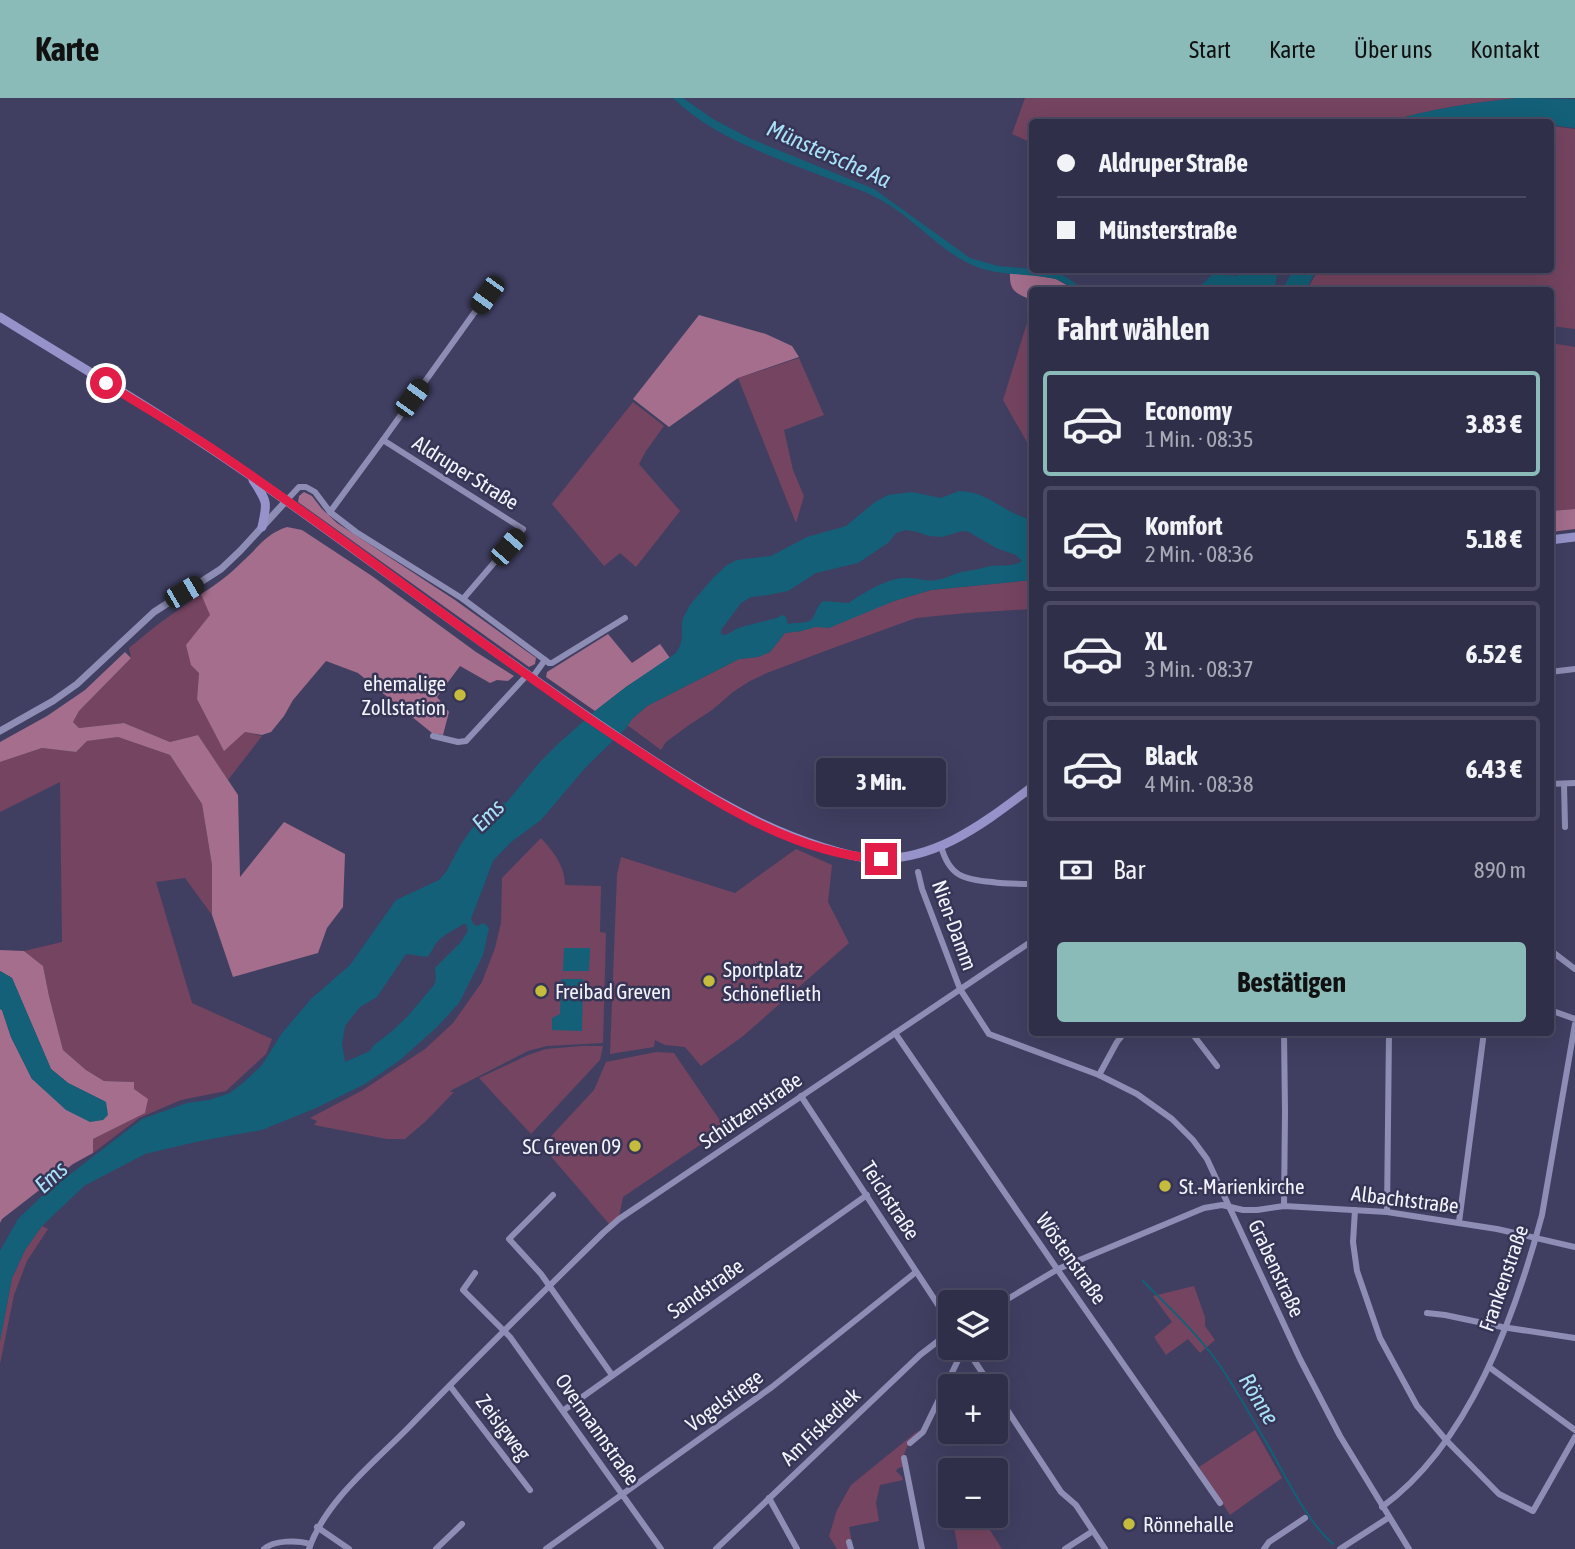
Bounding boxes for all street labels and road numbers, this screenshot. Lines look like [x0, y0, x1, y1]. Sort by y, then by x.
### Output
street label: Aldruper Straße [409, 430, 523, 514]
street label: Nien-Damm [928, 877, 982, 973]
street label: Schützenstraße [694, 1067, 806, 1153]
street label: Teichstraße [857, 1156, 925, 1244]
street label: Albachtstraße [1350, 1181, 1460, 1217]
street label: Wöstenstraße [1032, 1208, 1112, 1308]
street label: Grabenstraße [1244, 1215, 1310, 1321]
street label: Frankenstraße [1474, 1222, 1532, 1334]
street label: Sandstraße [662, 1253, 748, 1323]
street label: Vogelstiege [681, 1364, 767, 1436]
street label: Overmannstraße [551, 1369, 645, 1489]
street label: Am Fiskediek [775, 1382, 865, 1470]
street label: Zeisigweg [472, 1389, 536, 1465]

